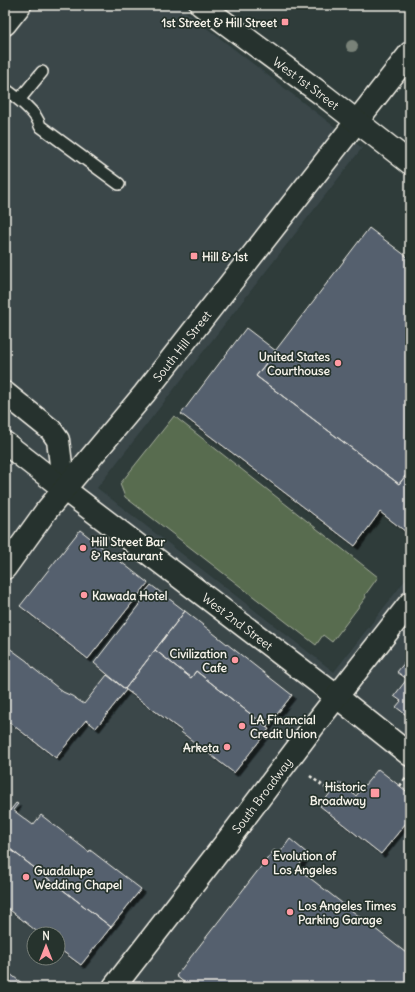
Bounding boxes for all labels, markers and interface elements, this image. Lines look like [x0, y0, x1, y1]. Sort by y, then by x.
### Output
place label: 1st Street & Hill Street [161, 15, 278, 30]
marker: 1st Street & Hill Street [280, 17, 290, 27]
street label: West 1st Street [270, 53, 342, 112]
place label: Hill & 1st [202, 249, 249, 264]
marker: Hill & 1st [189, 251, 199, 261]
street label: South Hill Street [149, 307, 214, 384]
place label: United States Courthouse [259, 349, 331, 378]
marker: United States Courthouse [333, 358, 343, 368]
place label: Hill Street Bar & Restaurant [91, 534, 165, 563]
marker: Hill Street Bar & Restaurant [78, 543, 88, 553]
place label: Kawada Hotel [92, 588, 168, 603]
marker: Kawada Hotel [79, 590, 89, 600]
street label: West 2nd Street [200, 590, 276, 653]
place label: Civilization Cafe [170, 646, 228, 675]
marker: Civilization Cafe [230, 655, 240, 665]
place label: LA Financial Credit Union [250, 712, 317, 741]
marker: LA Financial Credit Union [237, 721, 247, 731]
place label: Arketa [183, 740, 219, 755]
marker: Arketa [222, 742, 232, 752]
street label: South Broadway [228, 755, 295, 836]
place label: Historic Broadway [310, 779, 366, 809]
marker: Historic Broadway [369, 787, 381, 799]
place label: Evolution of Los Angeles [273, 848, 337, 878]
marker: Evolution of Los Angeles [260, 857, 270, 867]
place label: Guadalupe Wedding Chapel [34, 863, 122, 893]
marker: Guadalupe Wedding Chapel [21, 872, 31, 882]
place label: Los Angeles Times Parking Garage [298, 898, 397, 928]
marker: Los Angeles Times Parking Garage [285, 907, 295, 917]
north arrow [26, 926, 66, 966]
text: N [42, 929, 50, 943]

